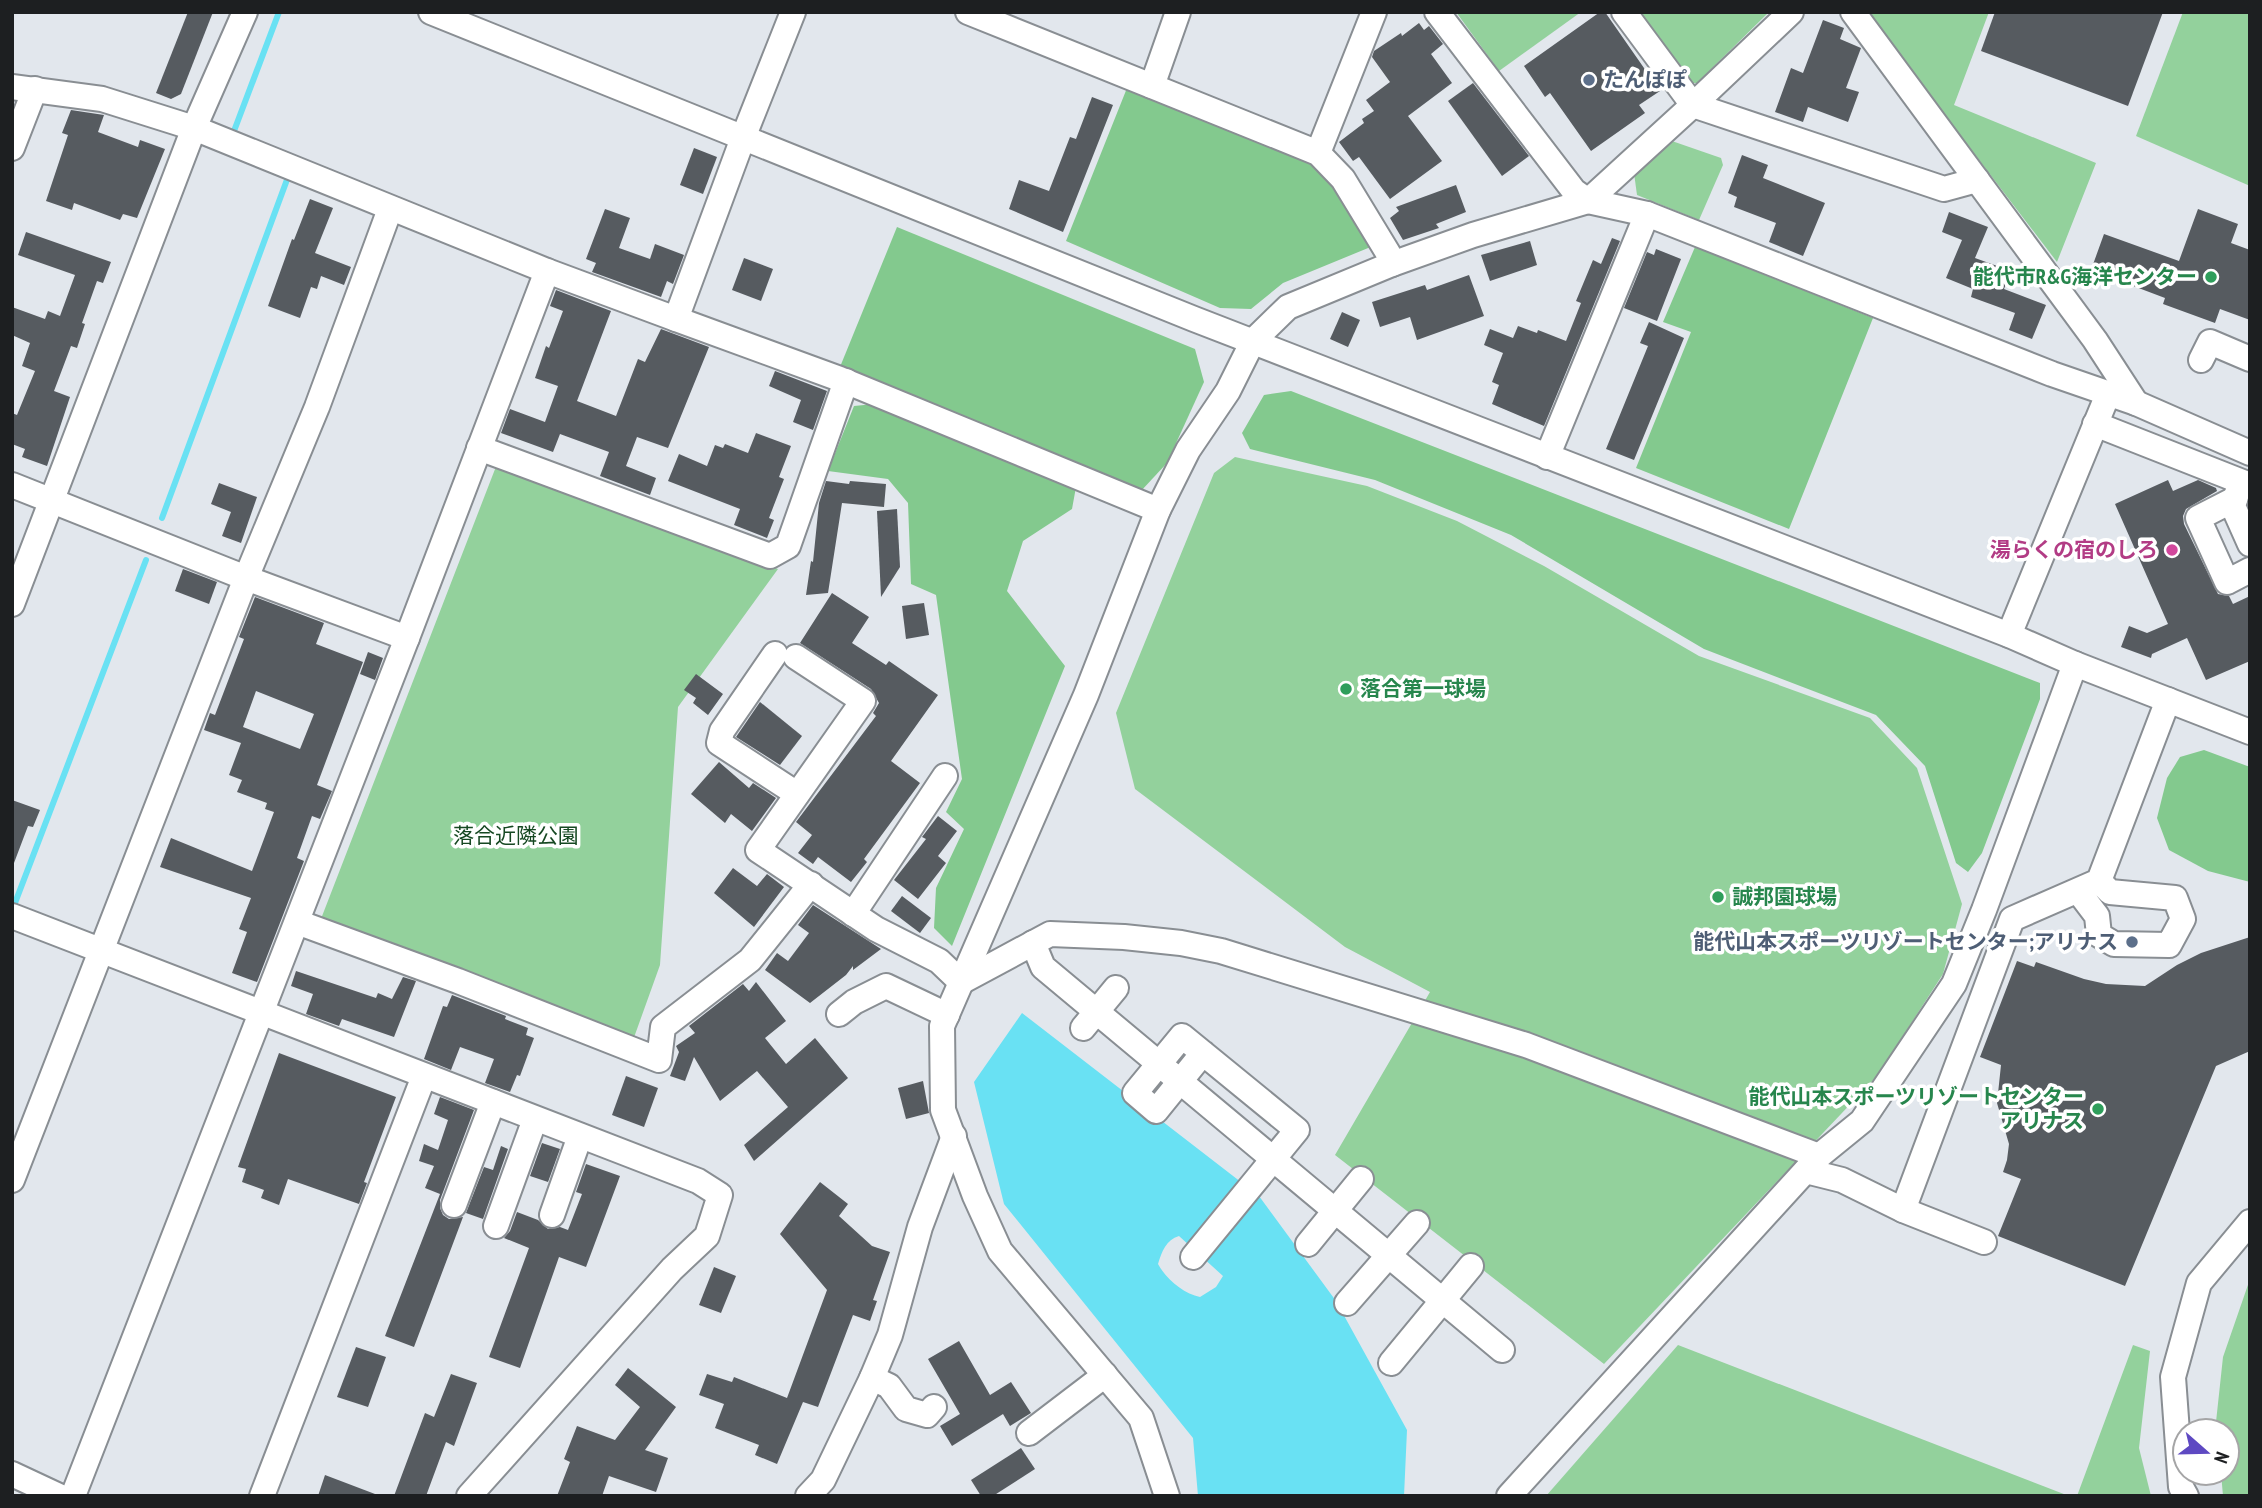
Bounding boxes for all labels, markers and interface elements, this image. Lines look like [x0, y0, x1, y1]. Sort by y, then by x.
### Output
place label: たんぽぽ [1603, 66, 1687, 93]
marker: たんぽぽ [1581, 72, 1597, 88]
place label: 能代市R&G海洋センター [1973, 263, 2197, 290]
marker: 能代市R&G海洋センター [2203, 269, 2219, 285]
place label: 湯らくの宿のしろ [1990, 536, 2158, 563]
marker: 湯らくの宿のしろ [2164, 542, 2180, 558]
place label: 落合第一球場 [1360, 675, 1486, 702]
marker: 落合第一球場 [1338, 681, 1354, 697]
park label: 落合近隣公園 [453, 822, 579, 849]
place label: 誠邦園球場 [1732, 883, 1837, 910]
marker: 誠邦園球場 [1710, 889, 1726, 905]
place label: 能代山本スポーツリゾートセンター;アリナス [1693, 928, 2118, 955]
marker: 能代山本スポーツリゾートセンター;アリナス [2124, 934, 2140, 950]
place label: 能代山本スポーツリゾートセンター アリナス [1748, 1083, 2084, 1134]
marker: 能代山本スポーツリゾートセンター アリナス [2090, 1101, 2106, 1117]
north arrow [2171, 1417, 2241, 1487]
text: N [2209, 1449, 2235, 1467]

